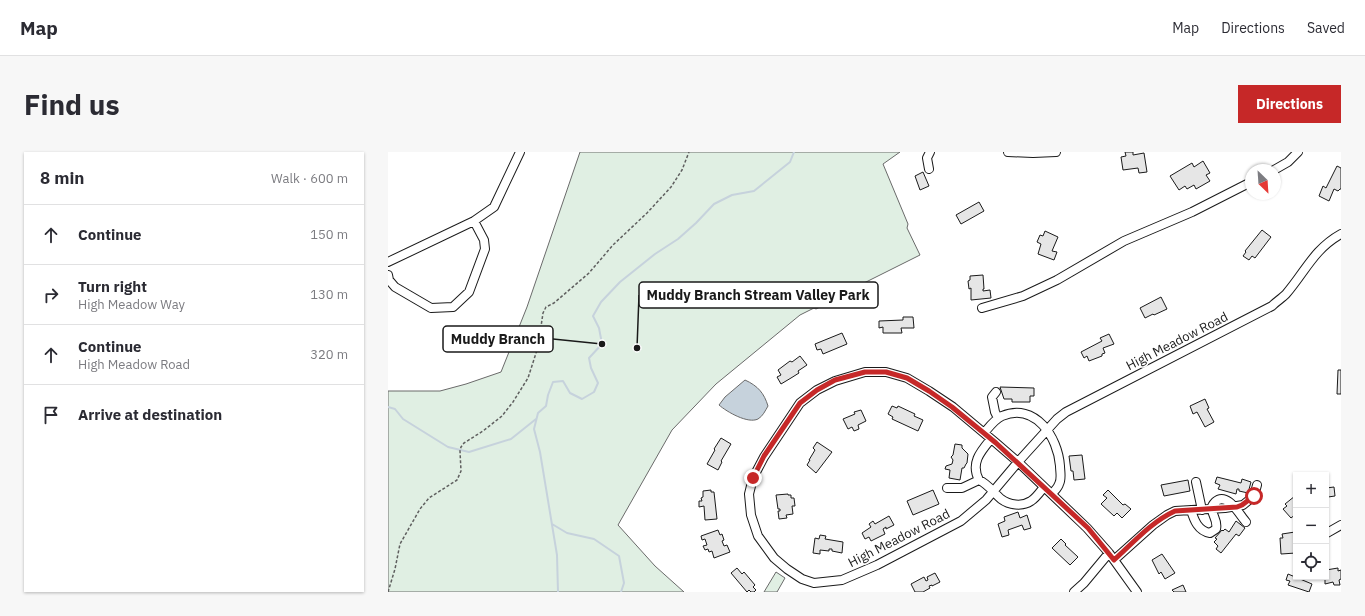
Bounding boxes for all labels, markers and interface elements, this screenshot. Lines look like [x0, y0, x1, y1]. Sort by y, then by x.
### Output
text: Map [20, 16, 58, 40]
text: Map [1172, 19, 1199, 37]
text: Directions [1221, 19, 1285, 37]
text: Saved [1307, 19, 1345, 37]
button: Directions [1238, 85, 1341, 123]
text: Find us [24, 86, 120, 123]
north arrow [1245, 164, 1281, 200]
text: 8 min [40, 167, 84, 189]
text: Walk · 600 m [271, 170, 348, 187]
icon: ahead [40, 224, 62, 246]
text: Continue [78, 225, 142, 244]
text: 150 m [310, 226, 348, 243]
text: Turn right [78, 277, 147, 296]
callout: Muddy Branch Stream Valley Park [639, 282, 878, 308]
icon: right [40, 284, 62, 306]
text: 130 m [310, 286, 348, 303]
text: Muddy Branch Stream Valley Park [647, 286, 870, 304]
text: High Meadow Way [78, 296, 185, 313]
street label: High Meadow Road [1123, 308, 1231, 374]
callout: Muddy Branch [443, 326, 553, 352]
text: Muddy Branch [451, 330, 545, 348]
text: Continue [78, 337, 142, 356]
icon: ahead [40, 344, 62, 366]
text: 320 m [310, 346, 348, 363]
text: High Meadow Road [78, 356, 190, 373]
icon: arrive [40, 404, 62, 426]
text: Arrive at destination [78, 405, 222, 424]
route end [744, 469, 762, 487]
map controls [1293, 472, 1329, 580]
button: + [1293, 472, 1329, 508]
route start [1245, 487, 1263, 505]
street label: High Meadow Road [845, 505, 953, 571]
button: − [1293, 508, 1329, 544]
button: locate [1293, 544, 1329, 580]

